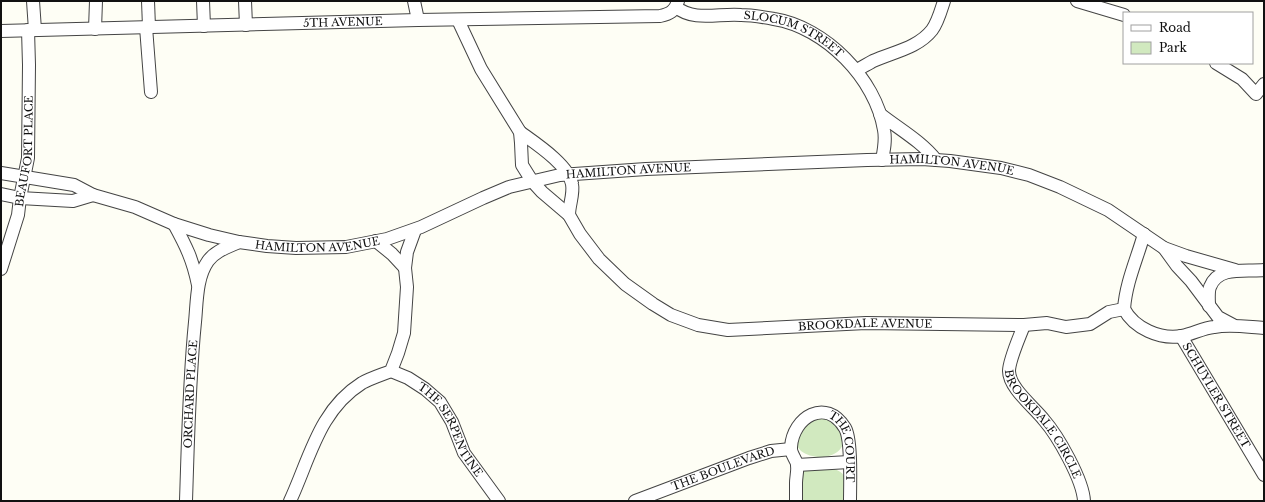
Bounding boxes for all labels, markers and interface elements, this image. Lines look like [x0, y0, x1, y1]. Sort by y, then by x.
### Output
street label: SLOCUM STREET [743, 8, 847, 60]
legend [1123, 12, 1253, 64]
street label: 5TH AVENUE [303, 14, 383, 30]
text: Road [1159, 20, 1191, 35]
text: Park [1159, 40, 1187, 55]
street label: BEAUFORT PLACE [12, 95, 36, 208]
street label: HAMILTON AVENUE [889, 152, 1016, 178]
street label: HAMILTON AVENUE [565, 160, 691, 182]
street label: HAMILTON AVENUE [254, 234, 381, 255]
street label: BROOKDALE AVENUE [798, 316, 932, 333]
street label: ORCHARD PLACE [181, 339, 200, 448]
street label: SCHUYLER STREET [1179, 340, 1253, 451]
street label: BROOKDALE CIRCLE [1002, 368, 1084, 481]
street label: THE SERPENTINE [415, 379, 486, 479]
street label: THE COURT [826, 408, 857, 483]
street label: THE BOULEVARD [669, 443, 777, 494]

